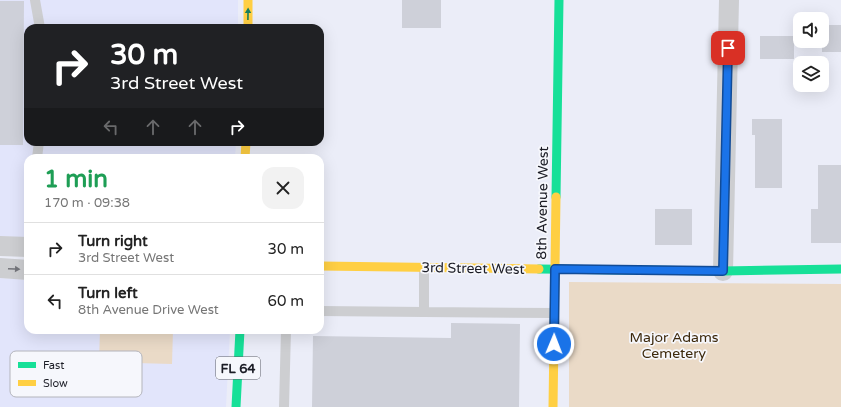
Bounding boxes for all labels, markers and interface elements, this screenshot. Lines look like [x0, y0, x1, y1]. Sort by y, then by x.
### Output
one-way arrow [245, 7, 251, 20]
map controls [793, 12, 829, 92]
button: sound [793, 12, 829, 48]
pin [711, 31, 745, 65]
icon: arrive [717, 37, 739, 59]
text: 30 m [110, 38, 178, 72]
icon: right [44, 40, 96, 92]
button: layers [793, 56, 829, 92]
text: 3rd Street West [110, 72, 243, 94]
icon: left [100, 116, 122, 138]
icon: ahead [142, 116, 164, 138]
icon: ahead [184, 116, 206, 138]
icon: right [226, 116, 248, 138]
street label: 8th Avenue West [533, 145, 552, 260]
text: 1 min [44, 165, 108, 194]
button: close [262, 167, 304, 209]
text: 170 m · 09:38 [44, 195, 130, 211]
text: Turn right [78, 232, 148, 250]
icon: right [44, 238, 66, 260]
text: 30 m [267, 240, 304, 258]
text: 3rd Street West [78, 250, 174, 266]
street label: 3rd Street West [421, 259, 526, 278]
one-way arrow [8, 266, 20, 273]
text: Turn left [78, 284, 138, 302]
icon: left [44, 290, 66, 312]
text: 60 m [267, 292, 304, 310]
text: 8th Avenue Drive West [78, 302, 219, 318]
position arrow [533, 323, 575, 365]
park label: Major Adams Cemetery [629, 329, 719, 362]
legend [10, 351, 142, 397]
road number: FL 64 [216, 357, 260, 379]
text: Fast [43, 359, 64, 372]
text: Slow [43, 377, 68, 390]

